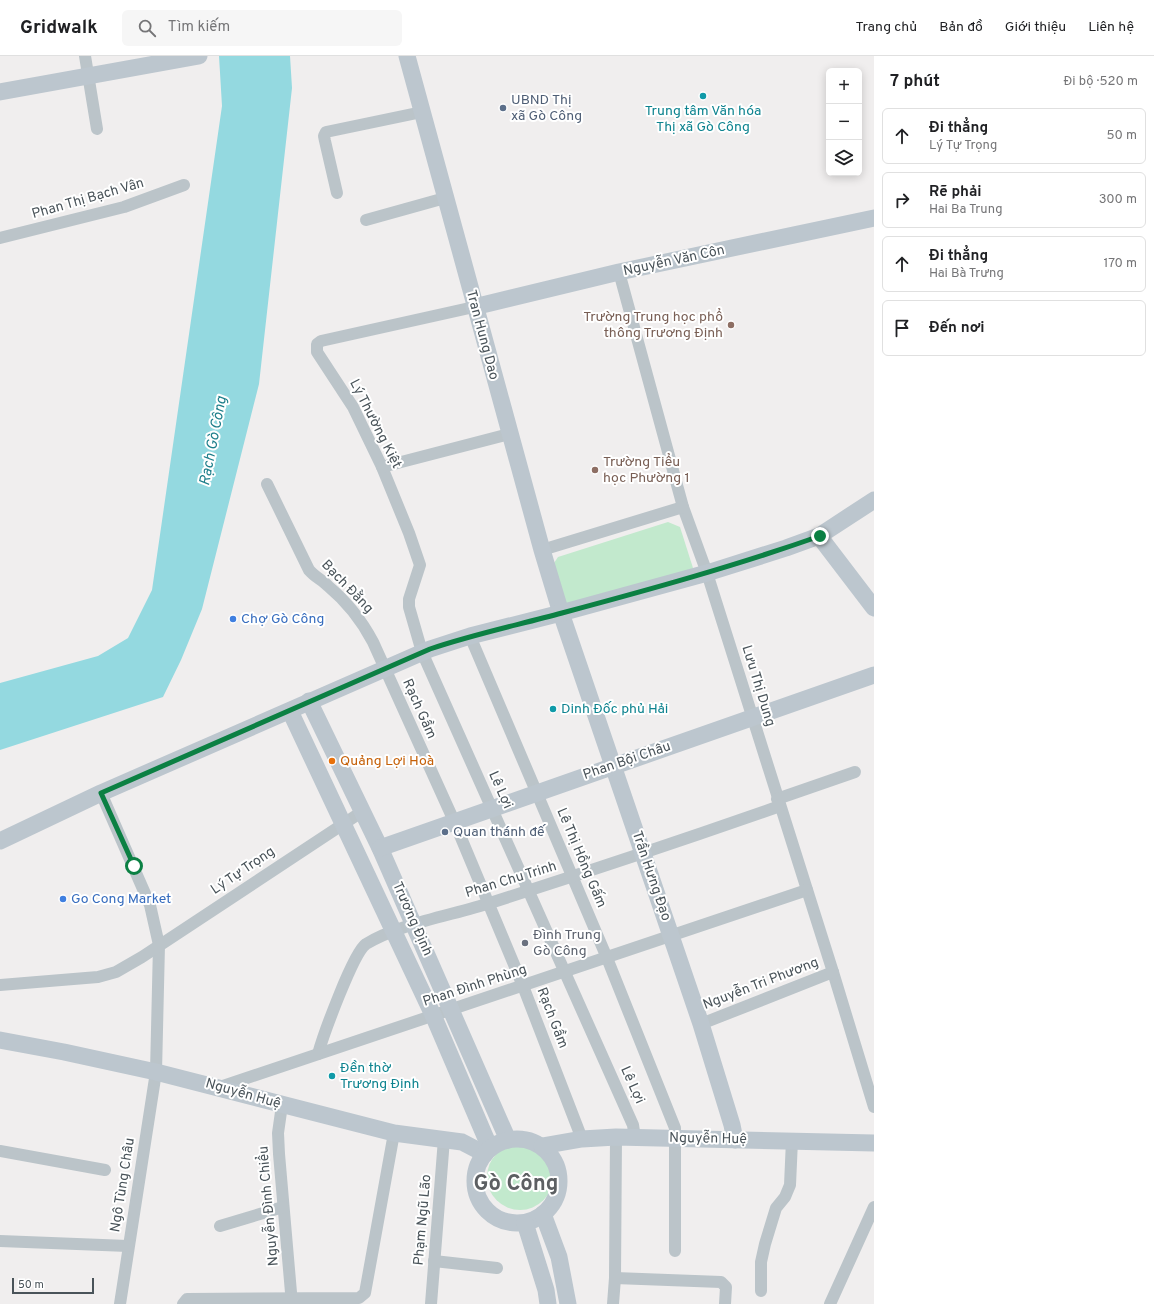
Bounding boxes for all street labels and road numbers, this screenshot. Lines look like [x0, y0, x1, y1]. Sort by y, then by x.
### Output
street label: Phan Thị Bạch Vân [30, 175, 146, 223]
street label: Nguyễn Văn Côn [621, 241, 726, 280]
street label: Tran Hung Dao [462, 288, 502, 382]
street label: Lý Thường Kiệt [345, 377, 405, 471]
street label: Bạch Đằng [317, 556, 377, 617]
street label: Lưu Thị Dung [738, 643, 778, 729]
street label: Rạch Gầm [398, 676, 440, 742]
street label: Phan Bội Châu [581, 738, 673, 784]
street label: Lê Lợi [484, 769, 516, 811]
street label: Lê Thị Hồng Gấm [552, 806, 610, 910]
street label: Trần Hưng Đạo [628, 829, 674, 923]
street label: Lý Tự Trọng [208, 843, 278, 899]
street label: Phan Chu Trinh [463, 858, 559, 902]
street label: Trương Định [388, 879, 436, 959]
street label: Nguyễn Tri Phương [700, 953, 821, 1014]
street label: Phan Đình Phùng [421, 961, 529, 1011]
street label: Rạch Gầm [533, 985, 571, 1051]
street label: Lê Lợi [616, 1064, 648, 1106]
street label: Nguyễn Huệ [203, 1074, 283, 1113]
street label: Nguyễn Huệ [669, 1129, 747, 1148]
street label: Ngô Tùng Châu [107, 1136, 139, 1234]
street label: Nguyễn Đình Chiểu [254, 1145, 283, 1267]
street label: Phạm Ngũ Lão [411, 1174, 435, 1266]

